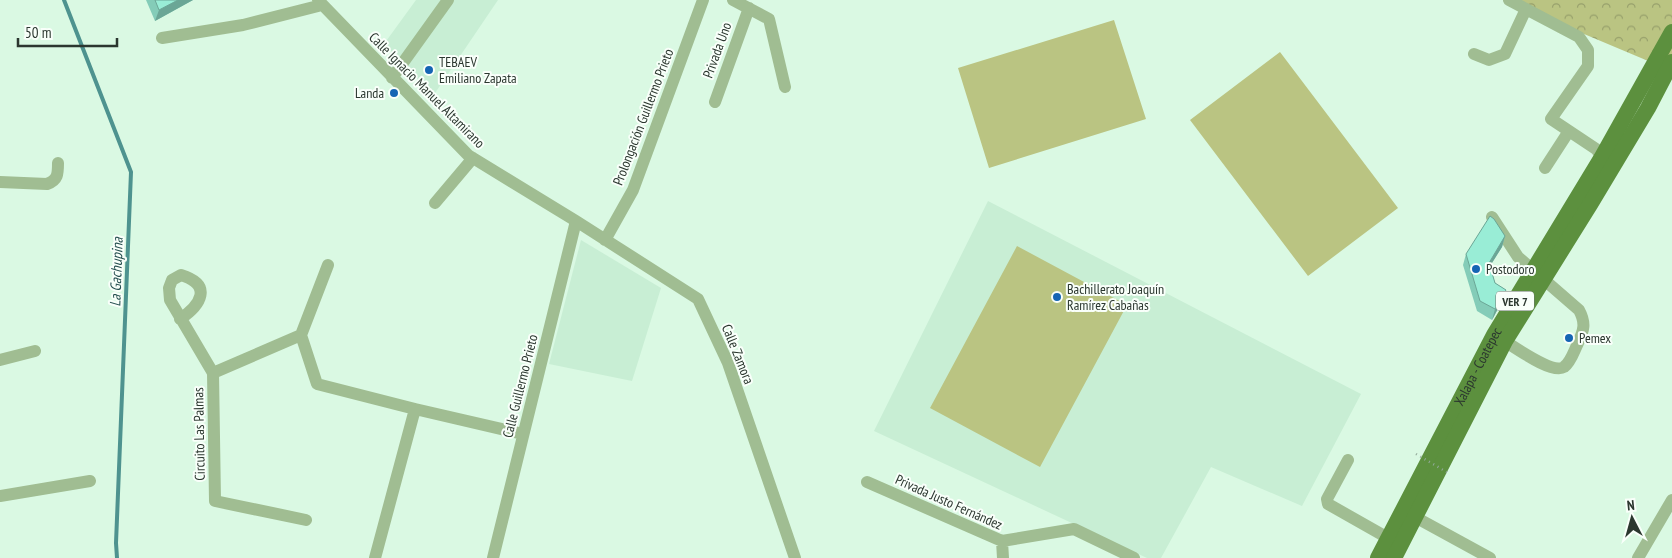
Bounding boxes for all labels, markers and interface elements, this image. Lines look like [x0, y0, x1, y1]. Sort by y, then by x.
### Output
scale bar [18, 15, 116, 47]
street label: Privada Uno [699, 20, 735, 80]
text: 50 m [25, 23, 51, 42]
street label: Calle Ignacio Manuel Altamirano [365, 28, 489, 152]
street label: Prolongación Guillermo Prieto [609, 46, 677, 188]
place label: TEBAEV Emiliano Zapata [439, 53, 517, 87]
marker: TEBAEV Emiliano Zapata [423, 64, 435, 76]
place label: Landa [355, 84, 384, 102]
marker: Landa [388, 87, 400, 99]
water label: La Gachupina [105, 236, 127, 307]
place label: Postodoro [1486, 260, 1534, 278]
marker: Postodoro [1470, 263, 1482, 275]
place label: Bachillerato Joaquín Ramírez Cabañas [1067, 280, 1164, 314]
marker: Bachillerato Joaquín Ramírez Cabañas [1051, 291, 1063, 303]
road number: VER 7 [1496, 292, 1534, 310]
street label: Calle Zamora [718, 321, 758, 387]
street label: Xalapa - Coatepec [1450, 324, 1506, 409]
place label: Pemex [1579, 329, 1611, 347]
marker: Pemex [1563, 332, 1575, 344]
street label: Calle Guillermo Prieto [498, 333, 542, 439]
street label: Circuito Las Palmas [189, 387, 209, 481]
street label: Privada Justo Fernández [893, 470, 1005, 534]
north arrow [1607, 493, 1657, 543]
text: N [1626, 496, 1635, 514]

